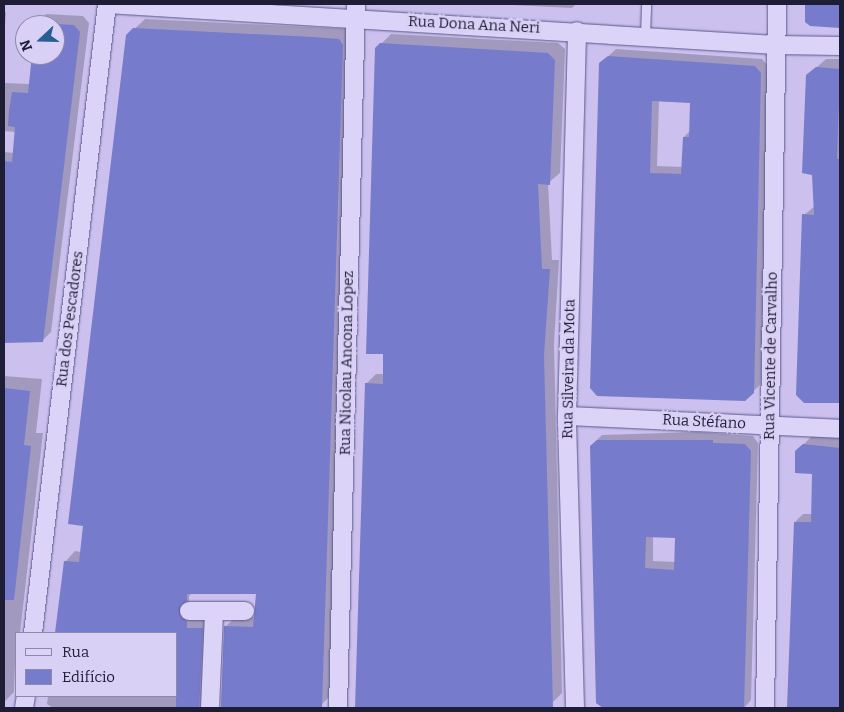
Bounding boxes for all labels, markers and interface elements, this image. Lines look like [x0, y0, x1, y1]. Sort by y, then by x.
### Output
street label: Rua Dona Ana Neri [408, 13, 540, 37]
north arrow [15, 15, 65, 65]
text: N [17, 37, 36, 53]
street label: Rua dos Pescadores [53, 250, 87, 388]
street label: Rua Nicolau Ancona Lopez [336, 270, 358, 456]
street label: Rua Vicente de Carvalho [761, 272, 781, 440]
street label: Rua Silveira da Mota [559, 299, 579, 439]
street label: Rua Stéfano [662, 411, 746, 433]
legend [15, 632, 178, 697]
text: Rua [62, 643, 89, 661]
text: Edifício [62, 668, 115, 686]

